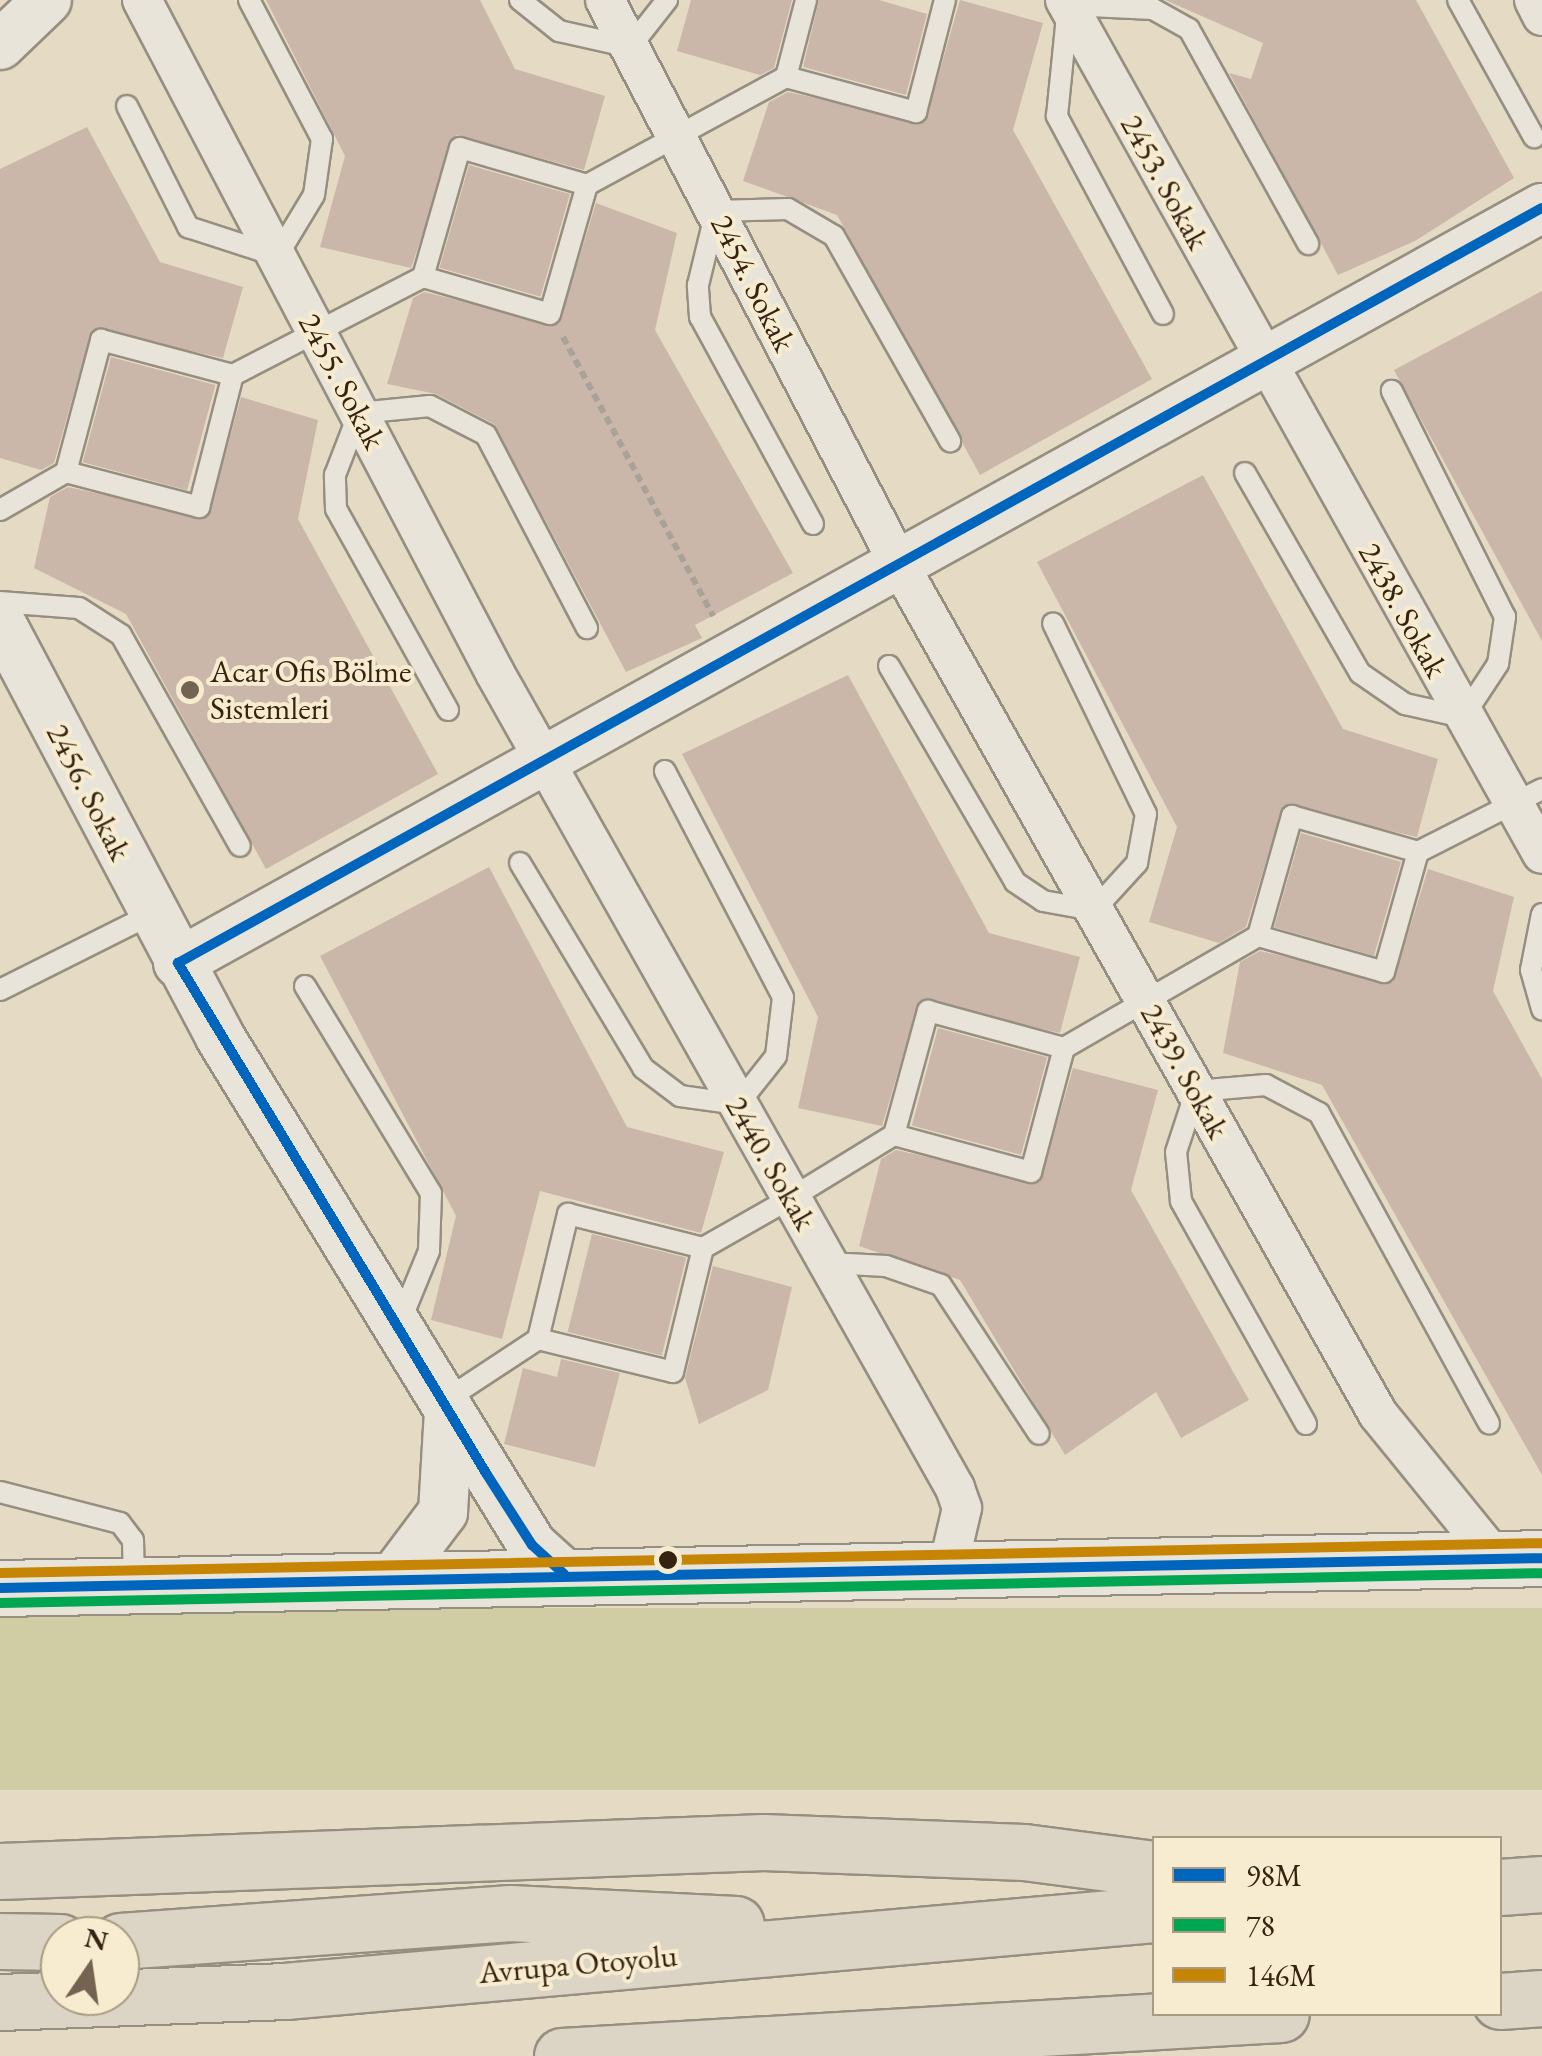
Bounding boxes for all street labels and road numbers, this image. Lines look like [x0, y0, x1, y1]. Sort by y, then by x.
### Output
street label: 2453. Sokak [1112, 108, 1218, 256]
street label: 2454. Sokak [702, 208, 804, 358]
street label: 2455. Sokak [290, 307, 394, 455]
street label: 2438. Sokak [1350, 536, 1456, 684]
street label: 2456. Sokak [38, 717, 140, 867]
street label: 2439. Sokak [1132, 997, 1238, 1145]
street label: 2440. Sokak [717, 1089, 825, 1237]
street label: Avrupa Otoyolu [477, 1936, 679, 1992]

